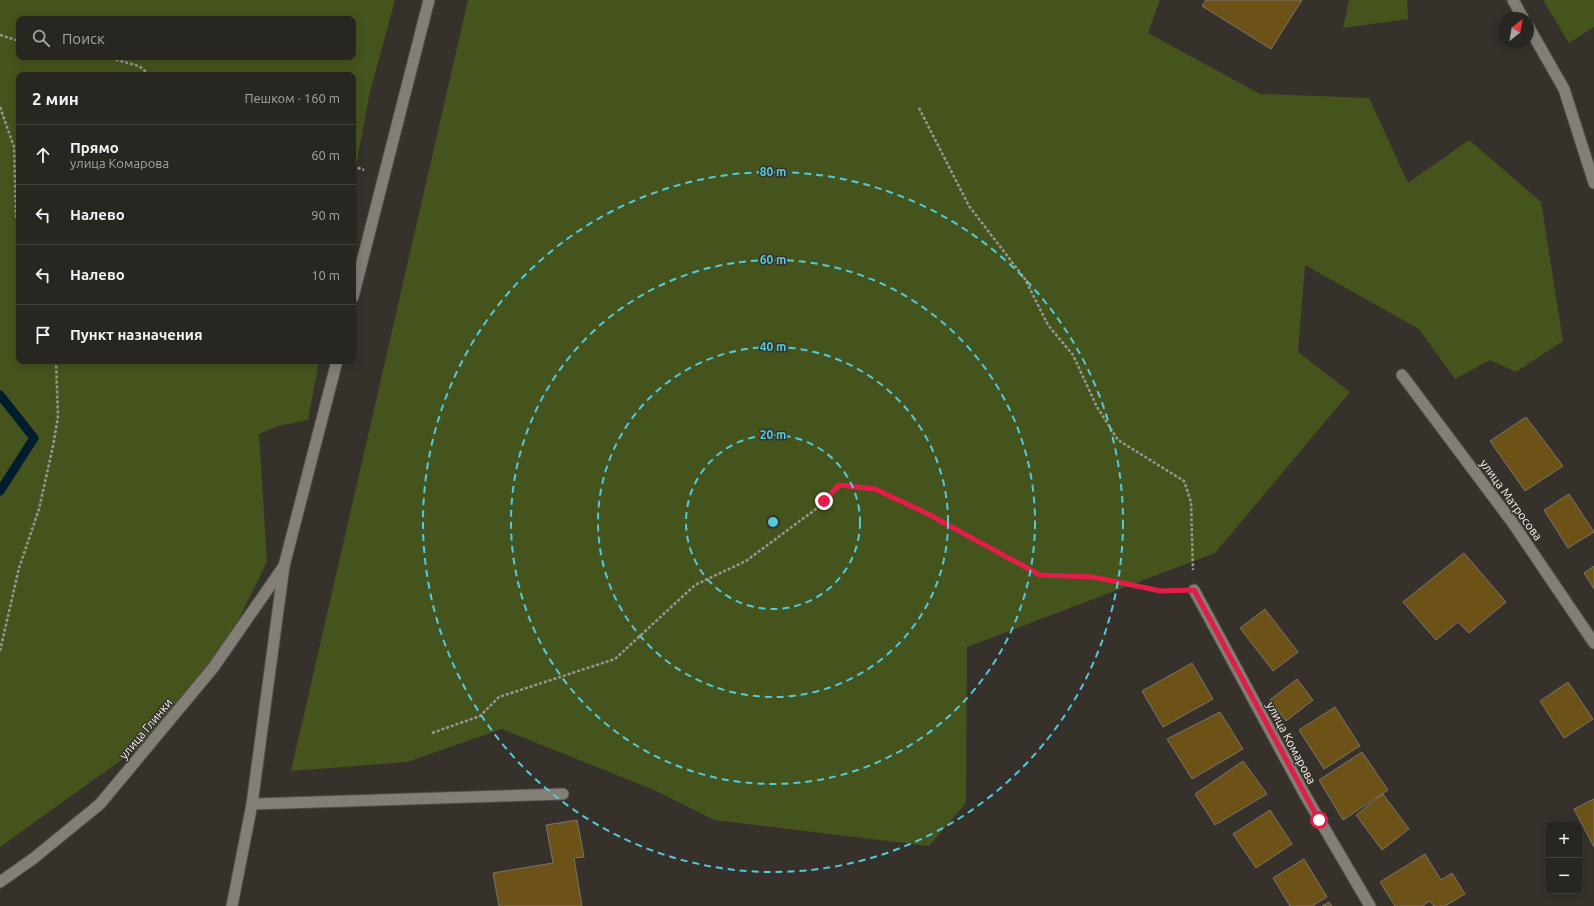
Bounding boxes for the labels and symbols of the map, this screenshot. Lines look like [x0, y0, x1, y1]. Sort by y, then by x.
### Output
north arrow [1498, 12, 1534, 48]
text: 80 m [760, 165, 786, 178]
text: 60 m [760, 253, 786, 266]
text: 40 m [760, 340, 786, 353]
text: 20 m [760, 428, 786, 441]
street label: улица Матросова [1478, 457, 1545, 543]
route end [815, 492, 833, 510]
centre of rings [766, 515, 780, 529]
street label: улица Глинки [117, 696, 175, 762]
street label: улица Комарова [1264, 699, 1319, 786]
route start [1310, 811, 1328, 829]

